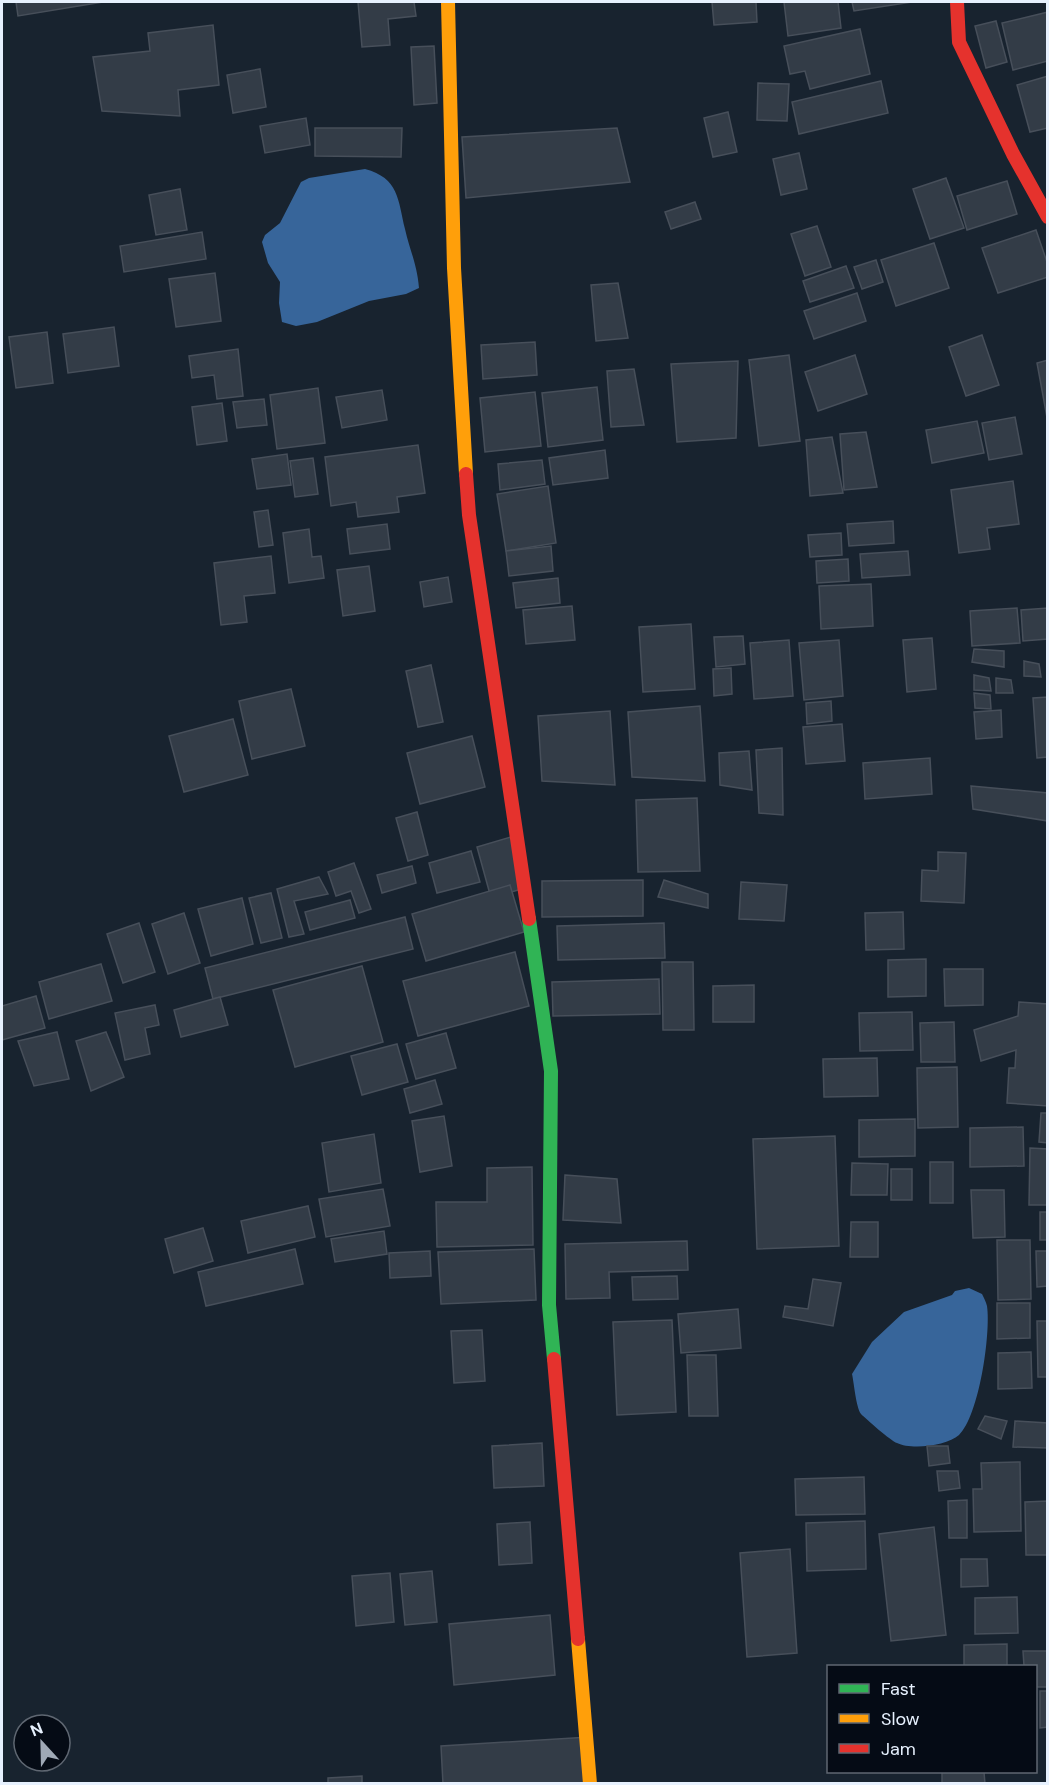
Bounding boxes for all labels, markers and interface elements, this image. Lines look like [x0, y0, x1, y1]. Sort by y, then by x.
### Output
legend [827, 1665, 1037, 1773]
text: Fast [881, 1677, 916, 1701]
text: Slow [881, 1707, 920, 1731]
north arrow [12, 1713, 72, 1773]
text: N [27, 1718, 46, 1741]
text: Jam [881, 1737, 916, 1761]

